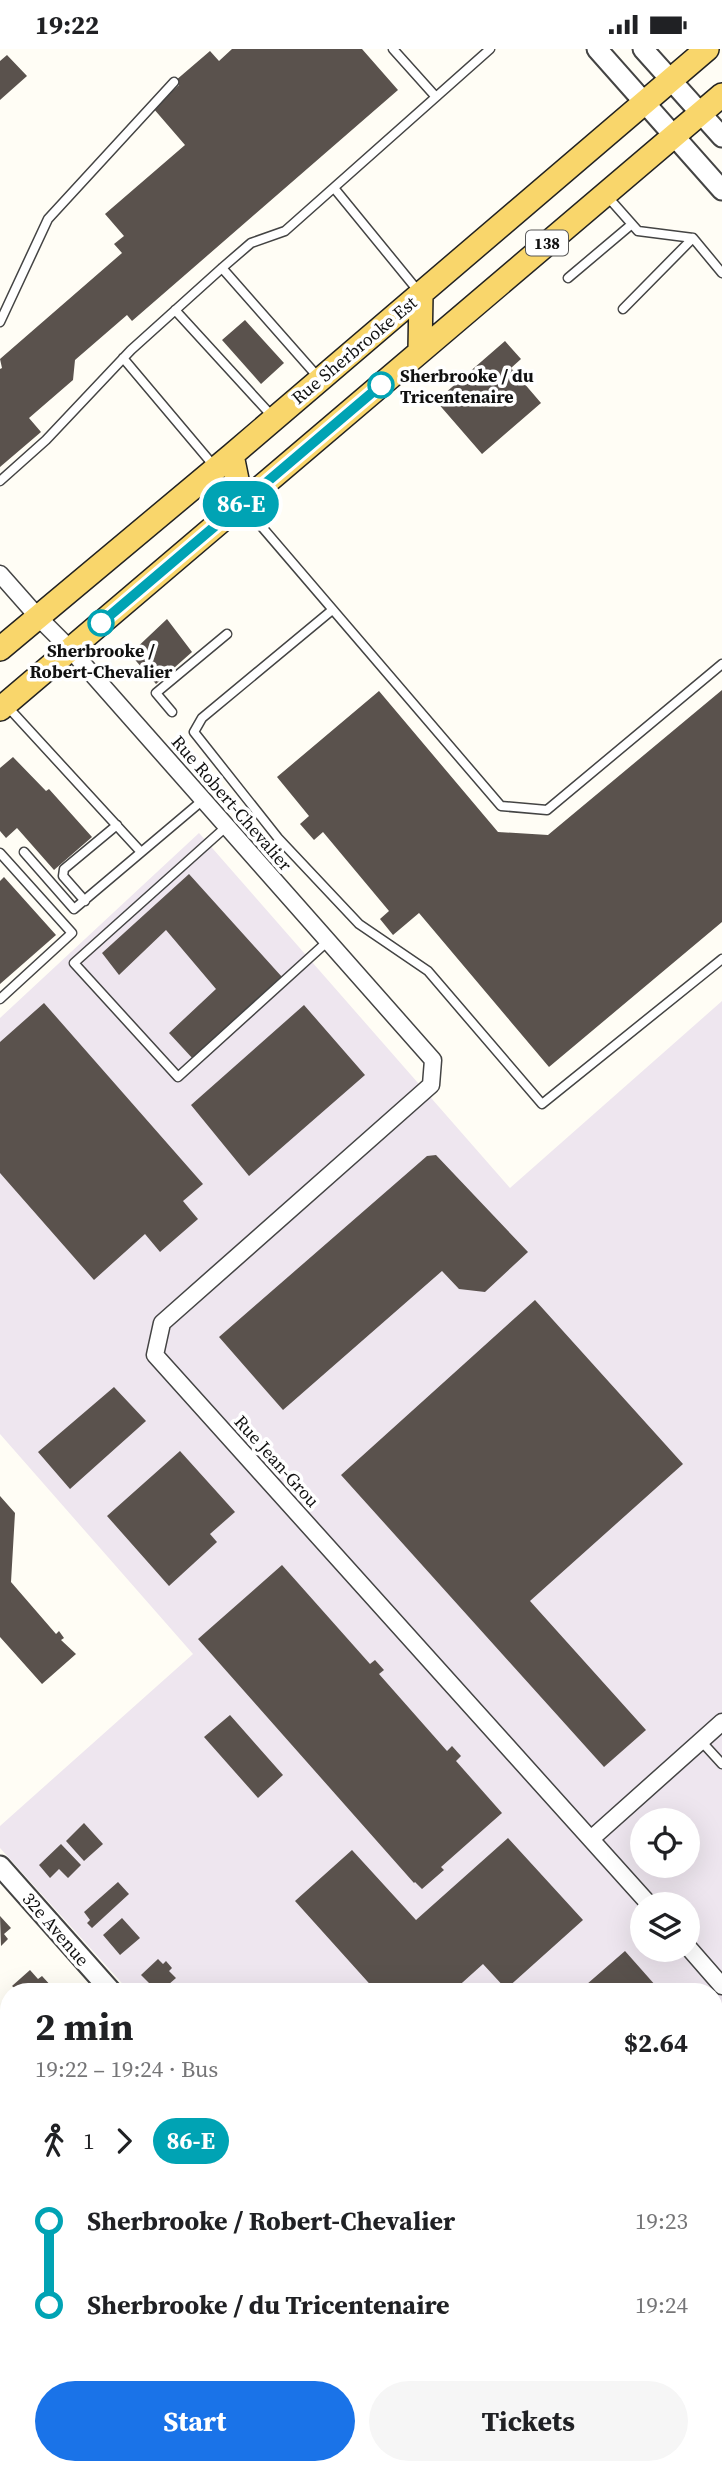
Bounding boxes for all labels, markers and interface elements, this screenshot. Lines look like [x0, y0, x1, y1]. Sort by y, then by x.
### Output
text: 19:22 [35, 7, 99, 43]
road number: 138 [526, 231, 568, 255]
street label: Rue Sherbrooke Est [286, 290, 422, 410]
place label: Sherbrooke / du Tricentenaire [400, 363, 534, 409]
marker: Sherbrooke / du Tricentenaire [368, 372, 394, 398]
line badge: 86-E [192, 481, 290, 527]
text: 86-E [217, 487, 265, 520]
marker: Sherbrooke / Robert-Chevalier [88, 610, 114, 636]
place label: Sherbrooke / Robert-Chevalier [30, 638, 173, 684]
street label: Rue Robert-Chevalier [166, 730, 298, 877]
street label: Rue Jean-Grou [229, 1409, 325, 1513]
map controls [630, 1808, 700, 1962]
button: locate [630, 1808, 700, 1878]
street label: 32e Avenue [17, 1887, 95, 1971]
button: layers [630, 1892, 700, 1962]
text: 2 min [35, 2001, 134, 2053]
text: $2.64 [624, 2025, 688, 2061]
text: 19:22 – 19:24 · Bus [35, 2053, 218, 2085]
icon: walk [35, 2122, 73, 2160]
icon: forward [105, 2122, 143, 2160]
text: 86-E [167, 2124, 215, 2157]
text: 1 [83, 2125, 95, 2157]
text: Sherbrooke / Robert-Chevalier [87, 2203, 455, 2239]
text: 19:23 [635, 2205, 688, 2237]
text: Sherbrooke / du Tricentenaire [87, 2287, 450, 2323]
text: 19:24 [635, 2289, 688, 2321]
button: Start [35, 2381, 355, 2461]
button: Tickets [369, 2381, 688, 2461]

